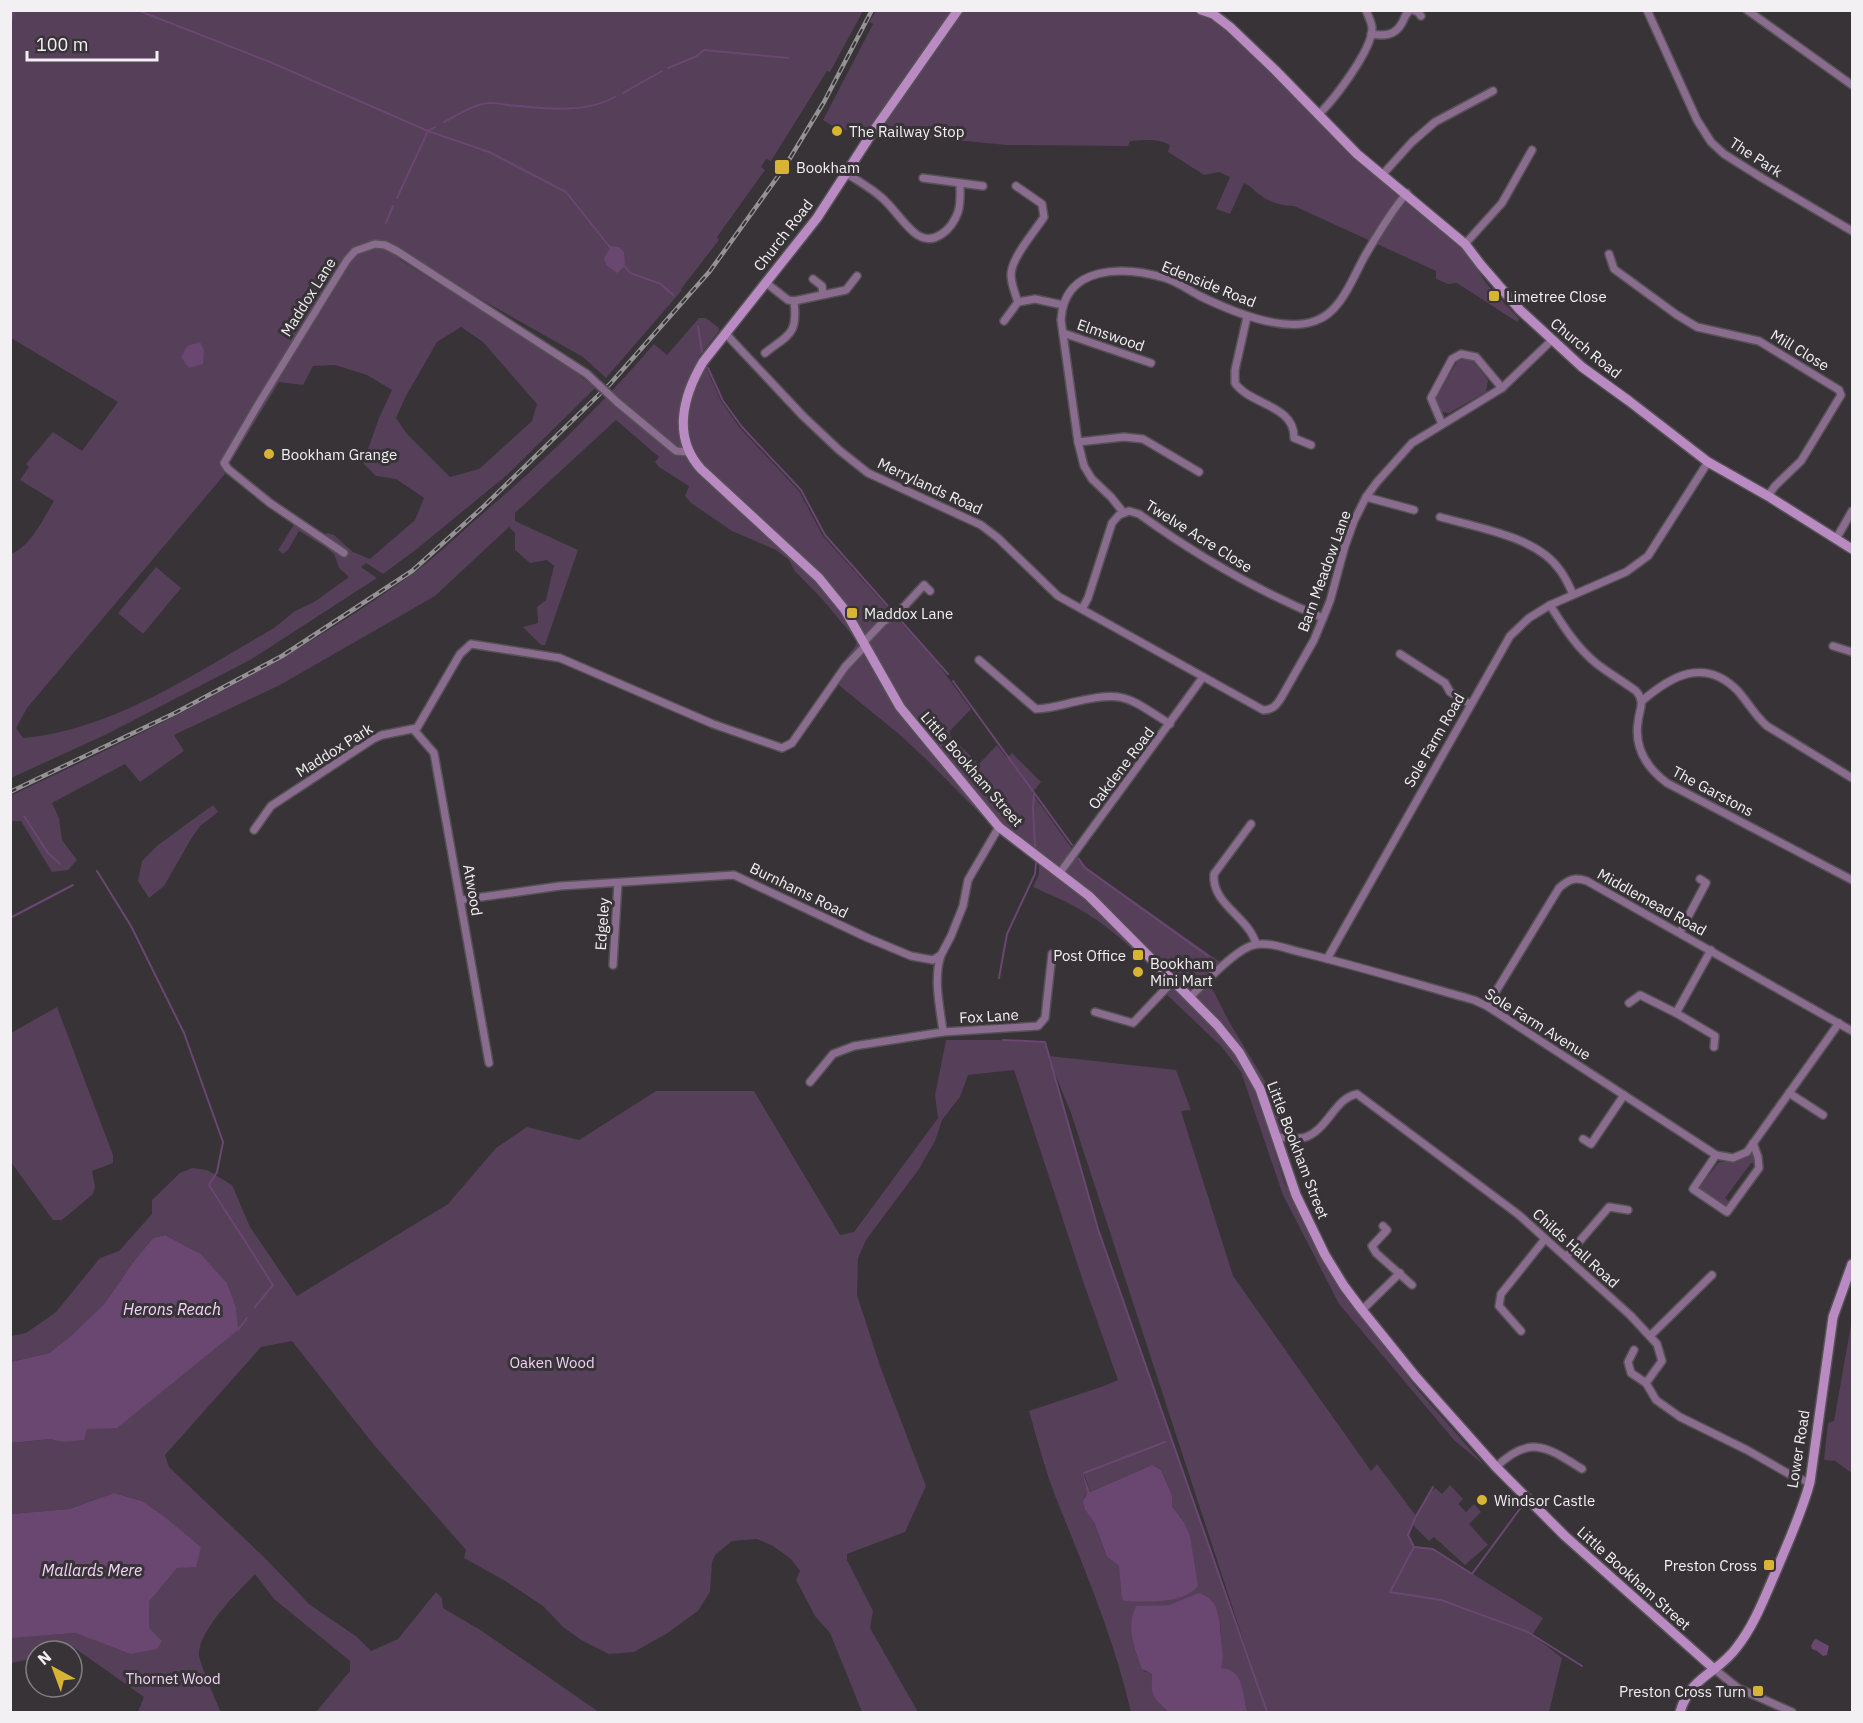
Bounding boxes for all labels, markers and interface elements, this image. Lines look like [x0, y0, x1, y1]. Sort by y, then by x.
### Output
scale bar [27, 24, 158, 62]
text: 100 m [36, 33, 88, 56]
place label: The Railway Stop [849, 122, 964, 141]
marker: The Railway Stop [830, 124, 844, 138]
street label: The Park [1726, 133, 1786, 181]
marker: Bookham [773, 158, 791, 176]
place label: Bookham [796, 158, 860, 177]
street label: Church Road [749, 195, 817, 275]
street label: Maddox Lane [276, 254, 340, 340]
street label: Edenside Road [1159, 256, 1259, 312]
place label: Limetree Close [1506, 287, 1607, 306]
marker: Limetree Close [1487, 289, 1501, 303]
street label: Church Road [1547, 314, 1625, 382]
street label: Elmswood [1075, 315, 1147, 355]
street label: Mill Close [1767, 325, 1833, 375]
place label: Bookham Grange [281, 445, 397, 464]
marker: Bookham Grange [262, 447, 276, 461]
street label: Merrylands Road [874, 453, 986, 519]
street label: Twelve Acre Close [1142, 496, 1256, 576]
street label: Barn Meadow Lane [1293, 508, 1355, 634]
place label: Maddox Lane [864, 604, 953, 623]
marker: Maddox Lane [845, 606, 859, 620]
street label: Sole Farm Road [1399, 690, 1469, 790]
street label: Little Bookham Street [917, 708, 1027, 830]
street label: Maddox Park [292, 719, 376, 781]
street label: Oakdene Road [1084, 723, 1158, 813]
street label: The Garstons [1669, 762, 1757, 820]
street label: Burnhams Road [747, 858, 851, 922]
street label: Atwood [459, 863, 487, 917]
street label: Middlemead Road [1594, 864, 1710, 940]
street label: Edgeley [591, 896, 613, 951]
place label: Post Office [1053, 946, 1126, 965]
marker: Post Office [1131, 948, 1145, 962]
place label: Bookham Mini Mart [1150, 954, 1214, 990]
marker: Bookham Mini Mart [1131, 965, 1145, 979]
street label: Sole Farm Avenue [1482, 984, 1594, 1064]
street label: Fox Lane [959, 1005, 1019, 1027]
street label: Little Bookham Street [1263, 1078, 1333, 1222]
street label: Childs Hall Road [1529, 1204, 1623, 1292]
water label: Herons Reach [123, 1299, 221, 1319]
park label: Oaken Wood [509, 1353, 595, 1372]
street label: Lower Road [1782, 1409, 1814, 1489]
place label: Windsor Castle [1494, 1491, 1595, 1510]
marker: Windsor Castle [1475, 1493, 1489, 1507]
street label: Little Bookham Street [1573, 1522, 1695, 1634]
place label: Preston Cross [1664, 1556, 1757, 1575]
marker: Preston Cross [1762, 1558, 1776, 1572]
water label: Mallards Mere [42, 1560, 142, 1580]
north arrow [24, 1639, 84, 1699]
text: N [33, 1646, 55, 1669]
park label: Thornet Wood [125, 1669, 221, 1688]
place label: Preston Cross Turn [1619, 1682, 1746, 1701]
marker: Preston Cross Turn [1751, 1684, 1765, 1698]

